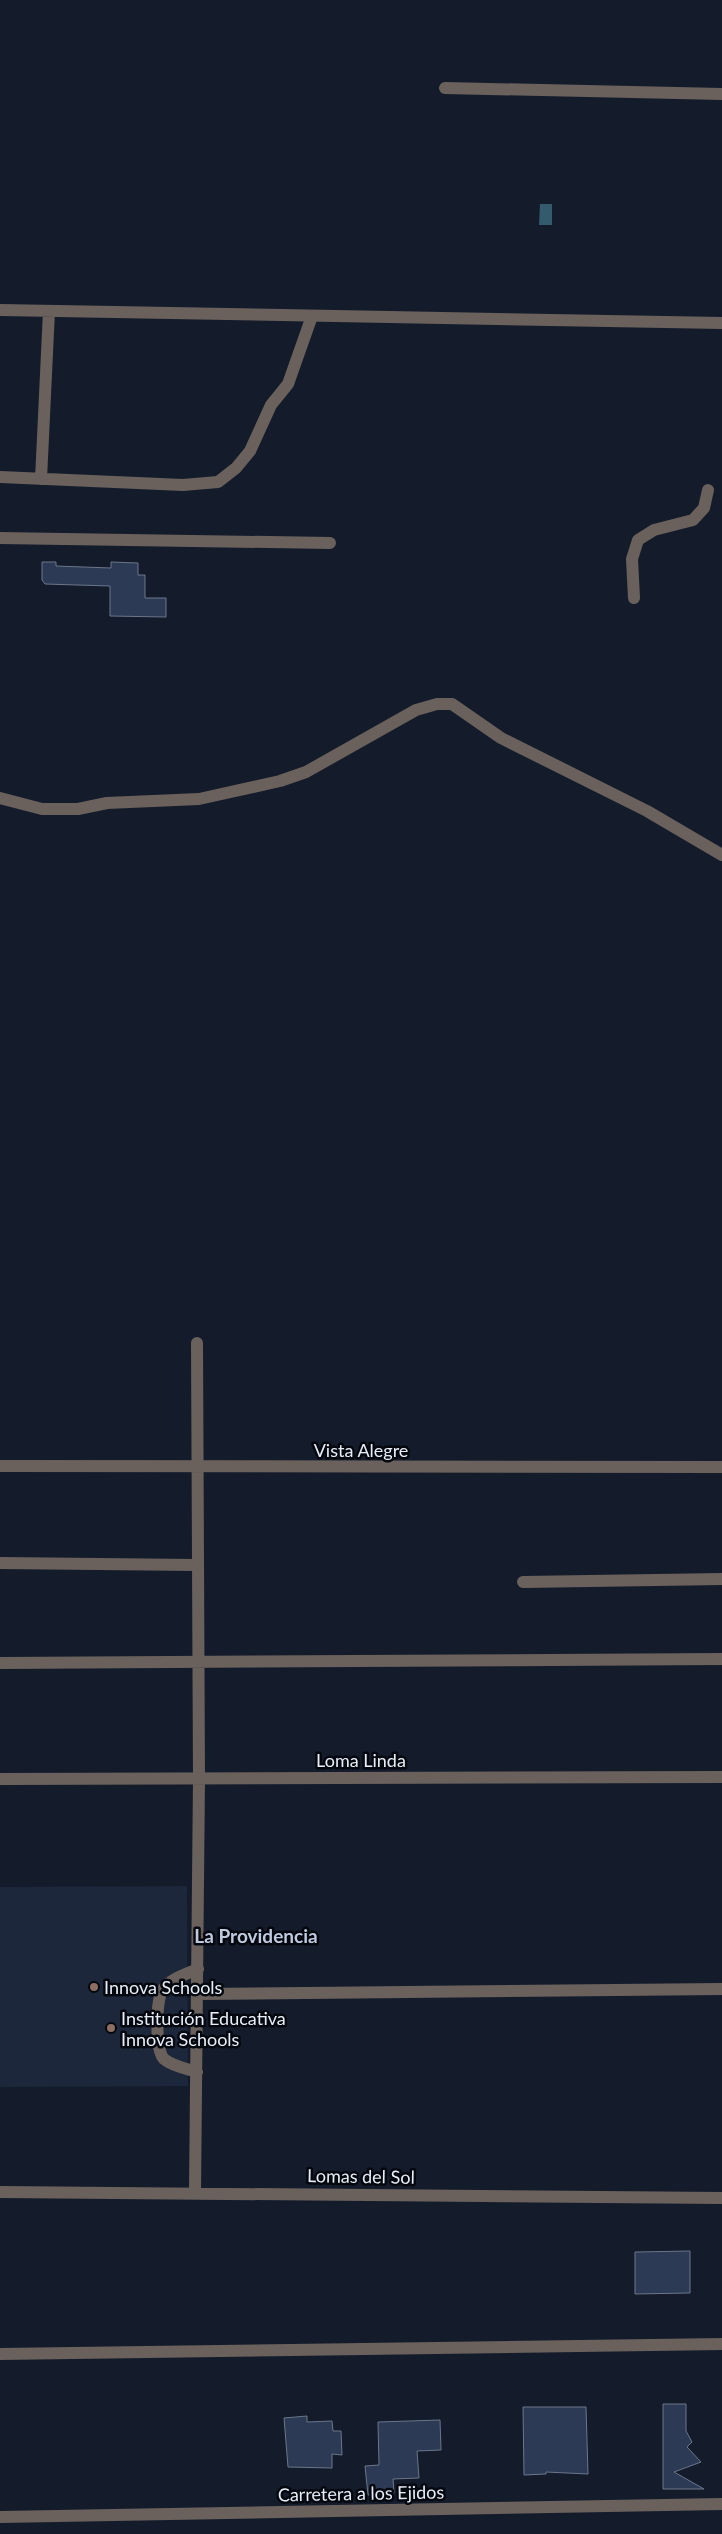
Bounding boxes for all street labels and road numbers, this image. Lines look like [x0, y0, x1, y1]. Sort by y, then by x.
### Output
street label: Vista Alegre [314, 1439, 408, 1461]
street label: Loma Linda [316, 1749, 406, 1771]
street label: Lomas del Sol [307, 2164, 415, 2188]
street label: Carretera a los Ejidos [278, 2481, 445, 2505]

